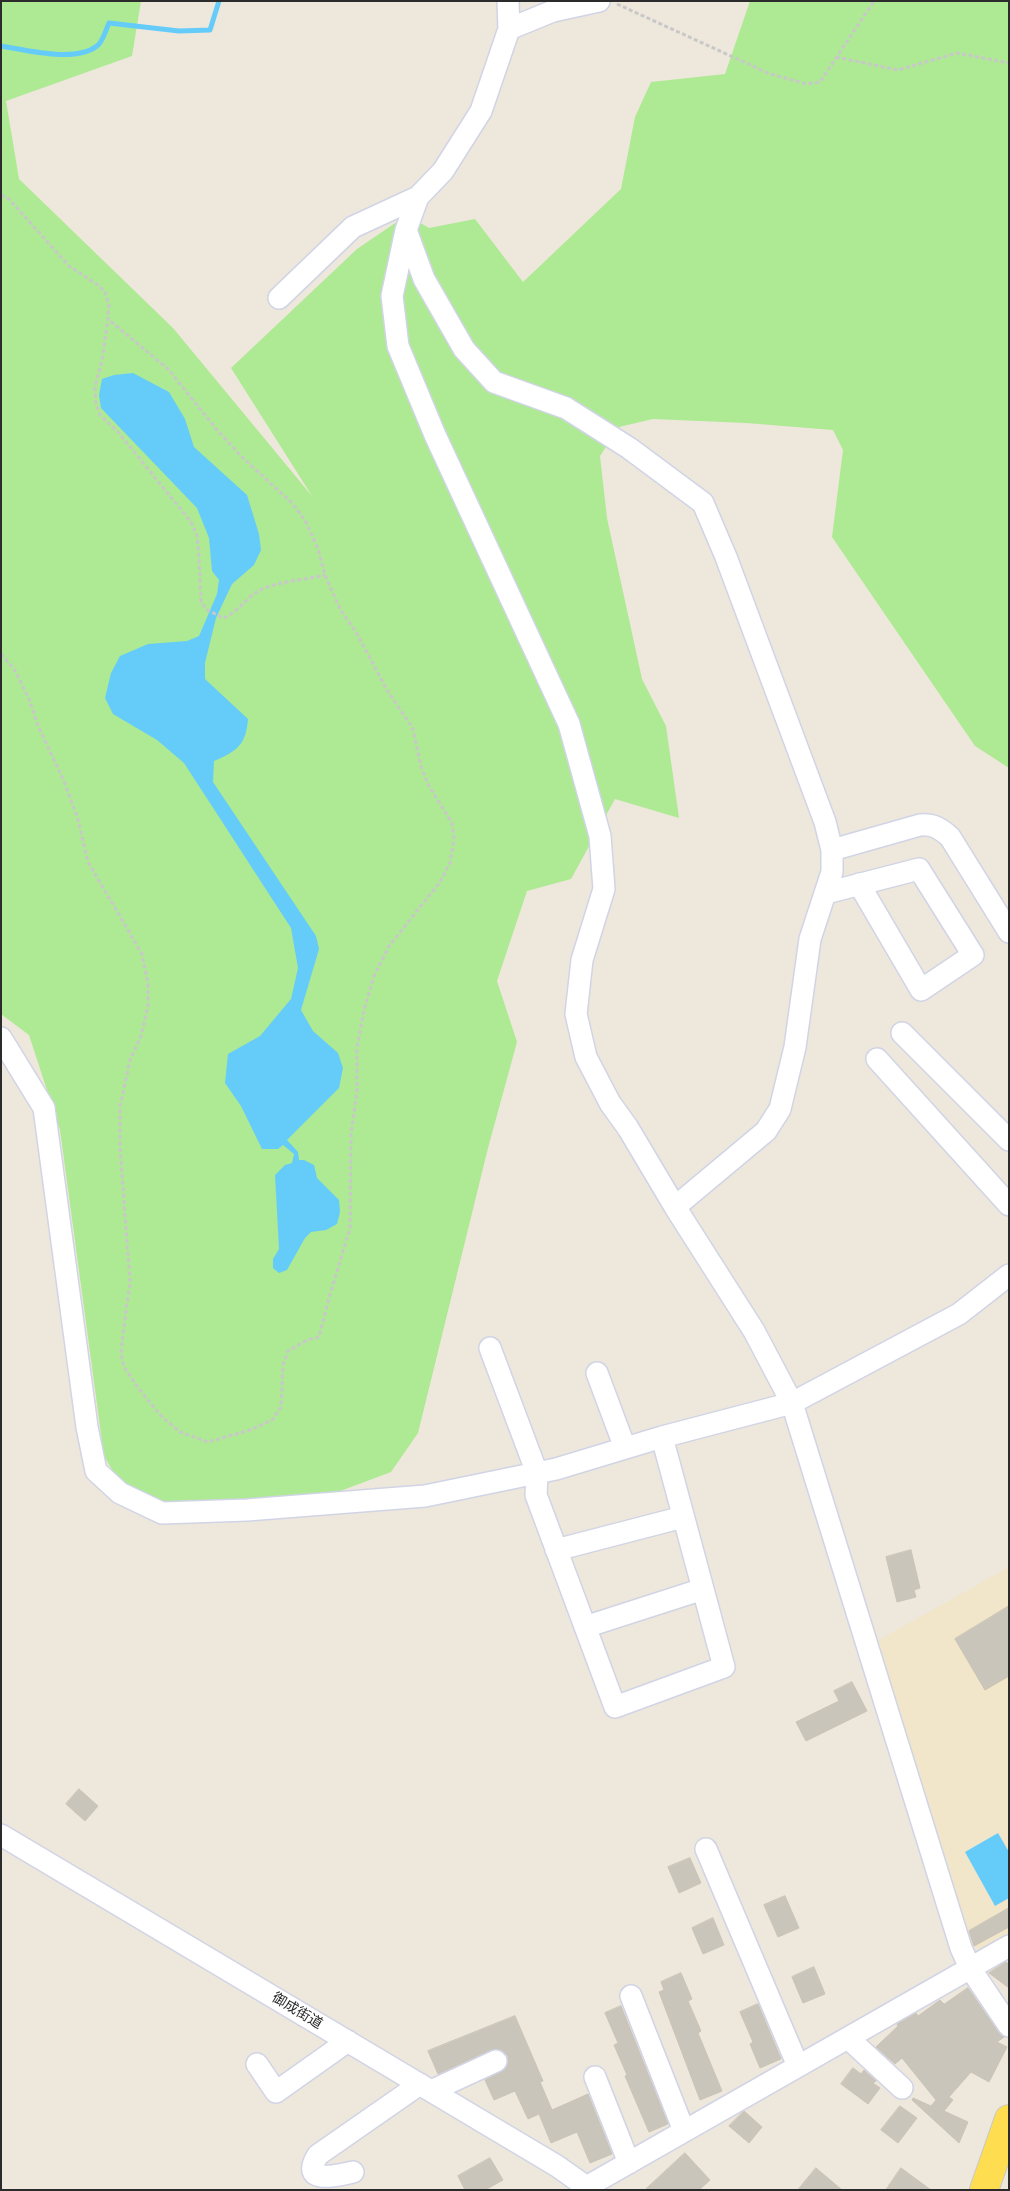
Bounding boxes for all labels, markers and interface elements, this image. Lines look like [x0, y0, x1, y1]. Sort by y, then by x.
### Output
street label: 御成街道 [269, 1989, 325, 2033]

